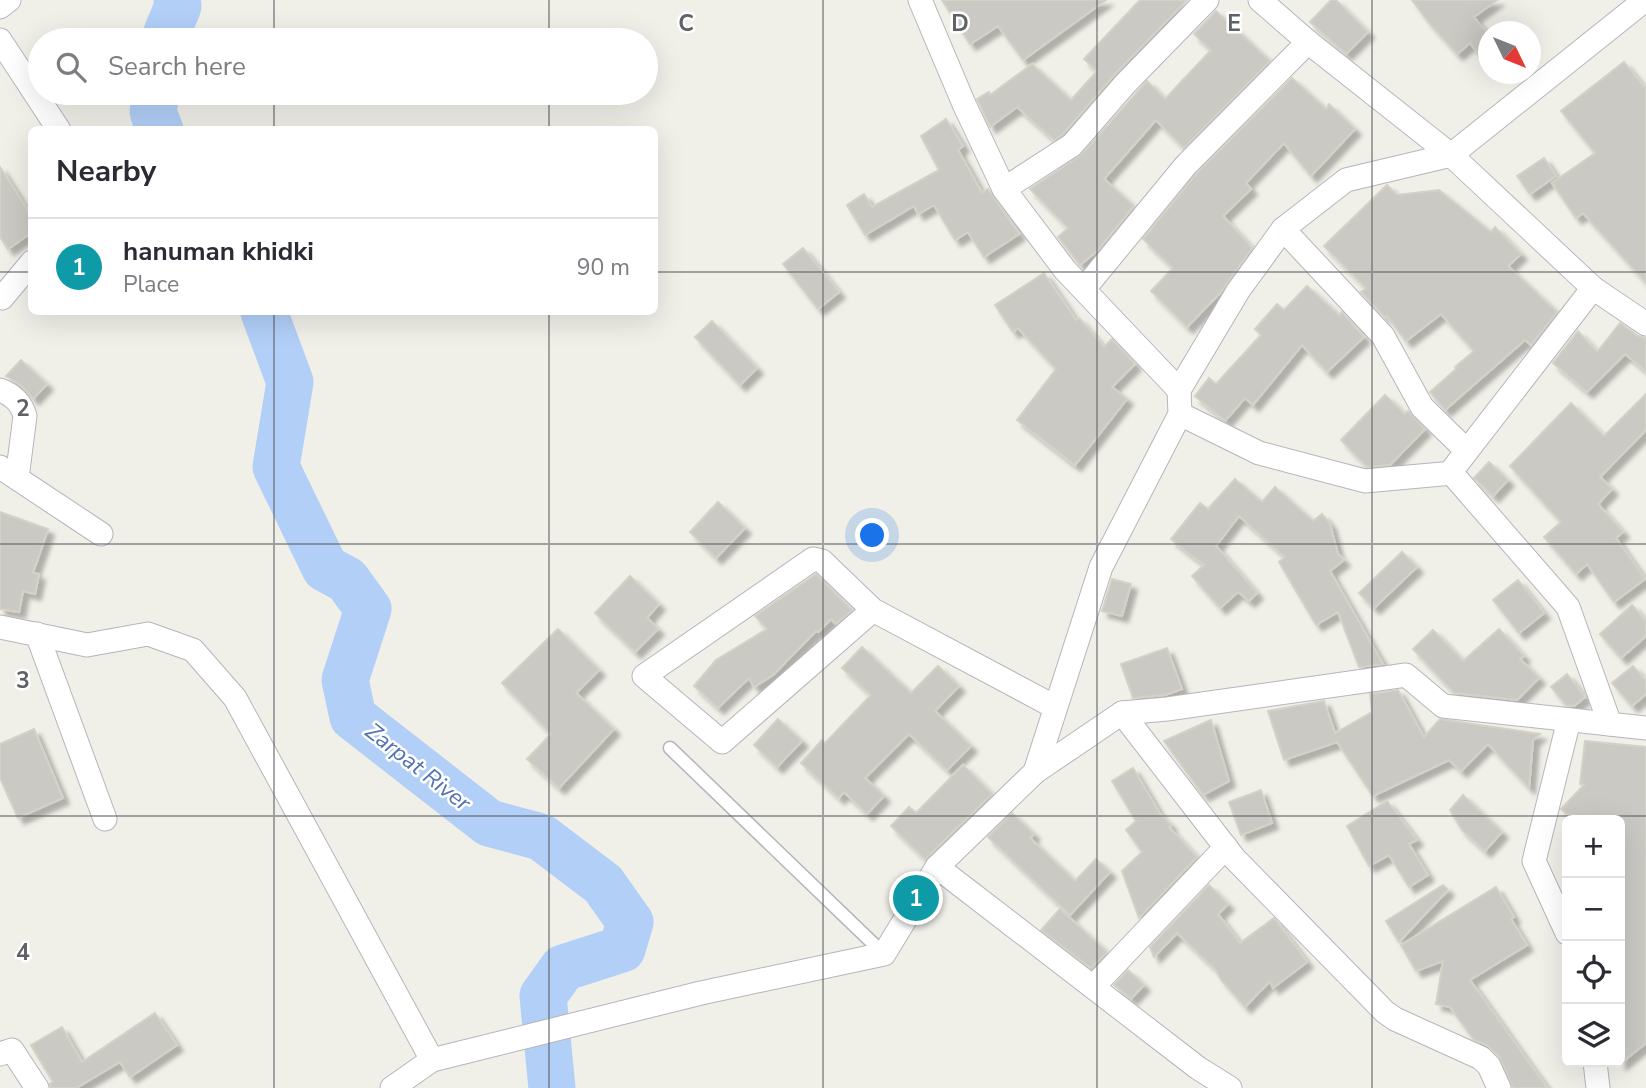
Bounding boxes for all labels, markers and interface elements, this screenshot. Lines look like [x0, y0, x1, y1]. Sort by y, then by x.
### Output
text: C [678, 8, 694, 39]
text: D [951, 8, 969, 39]
text: E [1227, 8, 1241, 39]
north arrow [1478, 21, 1541, 84]
search box [28, 28, 658, 105]
icon: search [52, 48, 90, 86]
text: Search here [108, 49, 246, 84]
text: Nearby [56, 151, 156, 192]
text: hanuman khidki [123, 234, 314, 269]
text: 1 [72, 252, 86, 283]
text: 90 m [577, 252, 630, 283]
text: Place [123, 269, 179, 300]
text: 2 [16, 393, 30, 424]
your location [855, 518, 889, 552]
text: 3 [16, 665, 30, 696]
water label: Zarpat River [359, 716, 478, 819]
map controls [1562, 815, 1625, 1067]
button: + [1562, 815, 1625, 878]
pin: 1 [893, 872, 939, 924]
button: − [1562, 878, 1625, 941]
text: 4 [16, 937, 30, 968]
button: locate [1562, 941, 1625, 1004]
button: layers [1562, 1004, 1625, 1067]

